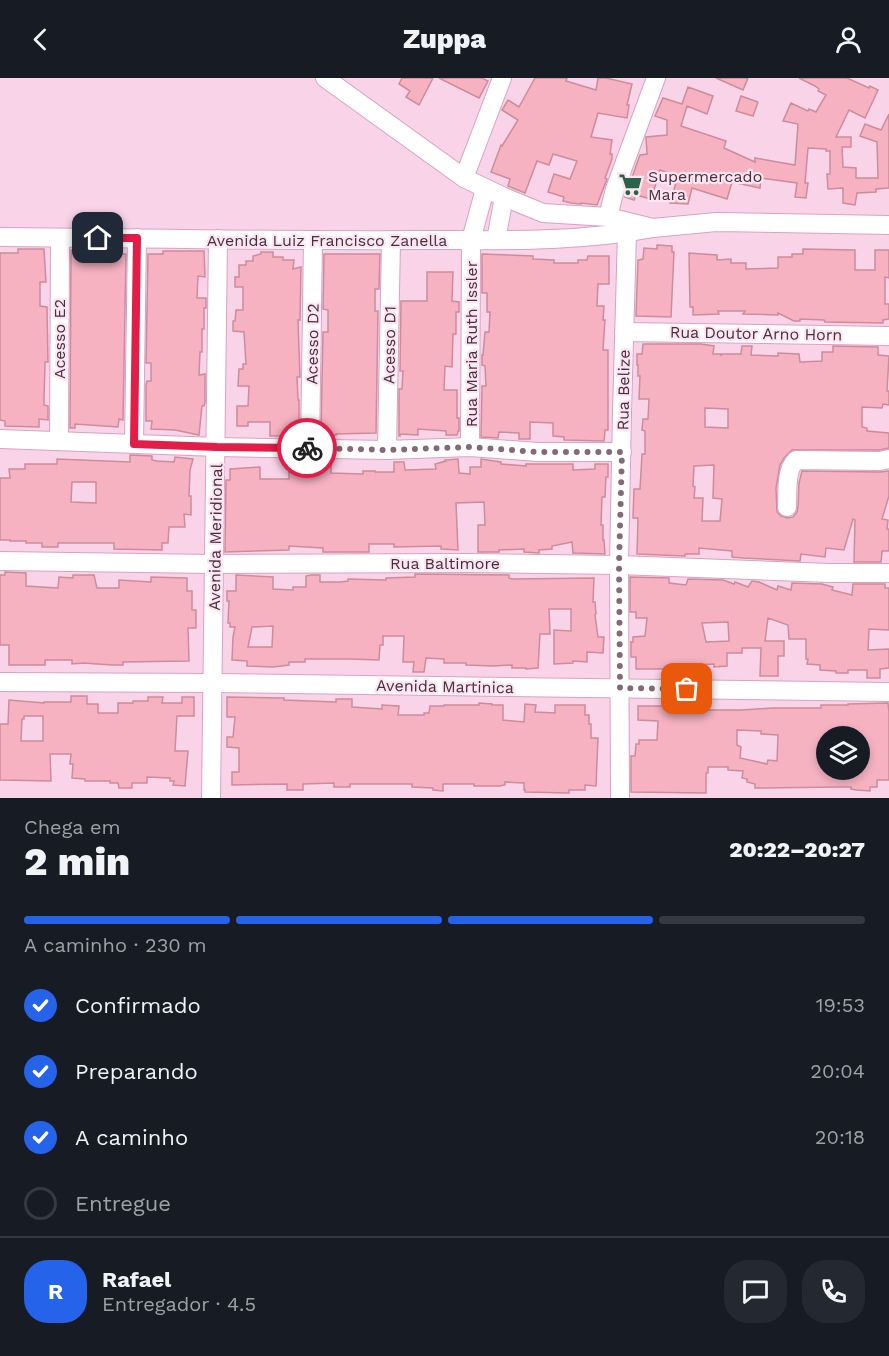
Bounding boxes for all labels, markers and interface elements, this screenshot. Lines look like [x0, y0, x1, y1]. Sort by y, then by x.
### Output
icon: back [24, 23, 57, 56]
text: Zuppa [403, 23, 486, 55]
icon: person [832, 23, 865, 56]
place label: Supermercado Mara [648, 167, 762, 204]
supermarket icon: Supermercado Mara [617, 172, 643, 198]
pin [72, 212, 123, 263]
icon: home [81, 221, 114, 254]
street label: Avenida Luiz Francisco Zanella [207, 231, 447, 250]
street label: Rua Maria Ruth Issler [462, 260, 481, 427]
street label: Acesso E2 [50, 299, 69, 379]
street label: Acesso D2 [302, 303, 323, 385]
street label: Acesso D1 [379, 306, 400, 384]
street label: Rua Doutor Arno Horn [670, 322, 842, 345]
street label: Rua Belize [613, 349, 634, 431]
courier [277, 418, 337, 478]
icon: bike [291, 432, 324, 465]
street label: Avenida Meridional [205, 463, 226, 611]
street label: Rua Baltimore [390, 554, 500, 573]
pin [661, 663, 712, 714]
icon: bag [670, 672, 703, 705]
street label: Avenida Martinica [376, 676, 514, 697]
map controls [816, 726, 870, 780]
button: layers [816, 726, 870, 780]
text: Chega em [24, 815, 121, 839]
text: 20:22–20:27 [729, 837, 865, 862]
text: 2 min [24, 839, 130, 884]
text: A caminho · 230 m [24, 933, 207, 957]
icon: check [24, 989, 57, 1022]
text: Confirmado [75, 993, 201, 1018]
text: 19:53 [816, 993, 865, 1017]
icon: check [24, 1055, 57, 1088]
text: Preparando [75, 1059, 198, 1084]
text: 20:04 [810, 1059, 865, 1083]
icon: check [24, 1121, 57, 1154]
text: A caminho [75, 1125, 188, 1150]
text: 20:18 [815, 1125, 865, 1149]
text: Entregue [75, 1191, 171, 1216]
button: chat [724, 1260, 787, 1323]
button: phone [802, 1260, 865, 1323]
text: Rafael [102, 1267, 171, 1292]
text: R [48, 1279, 63, 1304]
text: Entregador · 4.5 [102, 1292, 256, 1316]

